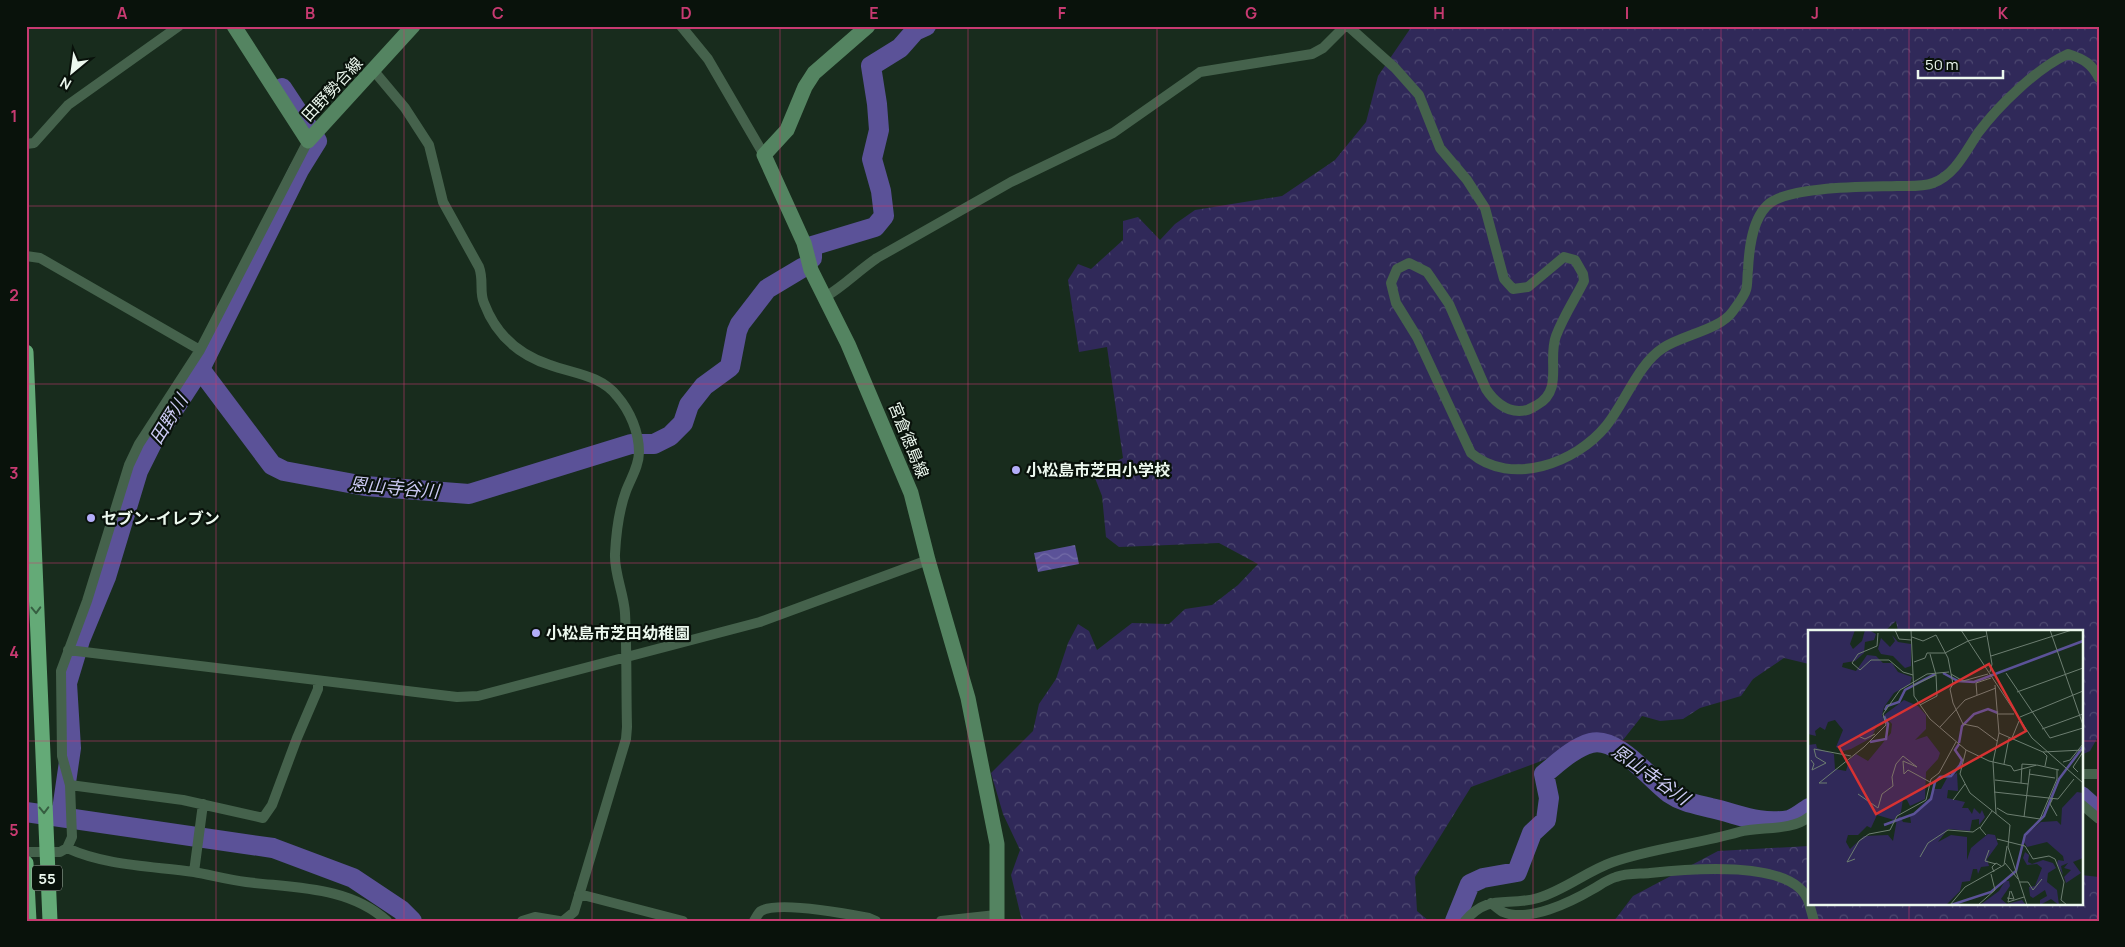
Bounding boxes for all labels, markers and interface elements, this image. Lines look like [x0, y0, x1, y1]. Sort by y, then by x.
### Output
text: A [117, 2, 128, 24]
text: B [305, 2, 315, 24]
text: C [492, 2, 504, 24]
text: D [680, 2, 692, 24]
text: E [869, 2, 879, 24]
text: F [1058, 2, 1067, 24]
text: G [1245, 2, 1257, 24]
text: H [1433, 2, 1445, 24]
text: I [1625, 2, 1629, 24]
text: J [1811, 2, 1819, 24]
text: K [1998, 2, 2009, 24]
north arrow [48, 48, 98, 98]
scale bar [1918, 48, 2002, 80]
street label: 田野勢合線 [297, 52, 367, 126]
text: 50 m [1925, 54, 1959, 75]
text: N [56, 73, 74, 95]
text: 1 [10, 105, 18, 127]
text: 2 [9, 284, 19, 306]
water label: 田野川 [144, 388, 194, 448]
street label: 宮倉徳島線 [884, 399, 934, 481]
place label: 小松島市芝田小学校 [1026, 459, 1170, 481]
text: 3 [9, 462, 19, 484]
marker: 小松島市芝田小学校 [1010, 464, 1022, 476]
water label: 恩山寺谷川 [348, 471, 442, 503]
place label: セブン-イレブン [101, 507, 220, 529]
marker: セブン-イレブン [85, 512, 97, 524]
one-way arrow [30, 607, 41, 615]
place label: 小松島市芝田幼稚園 [546, 622, 690, 644]
marker: 小松島市芝田幼稚園 [530, 627, 542, 639]
inset map [1808, 630, 2082, 904]
text: 4 [9, 641, 19, 663]
water label: 恩山寺谷川 [1607, 738, 1696, 811]
one-way arrow [39, 806, 49, 814]
text: 5 [9, 819, 19, 841]
road number: 55 [32, 866, 62, 890]

